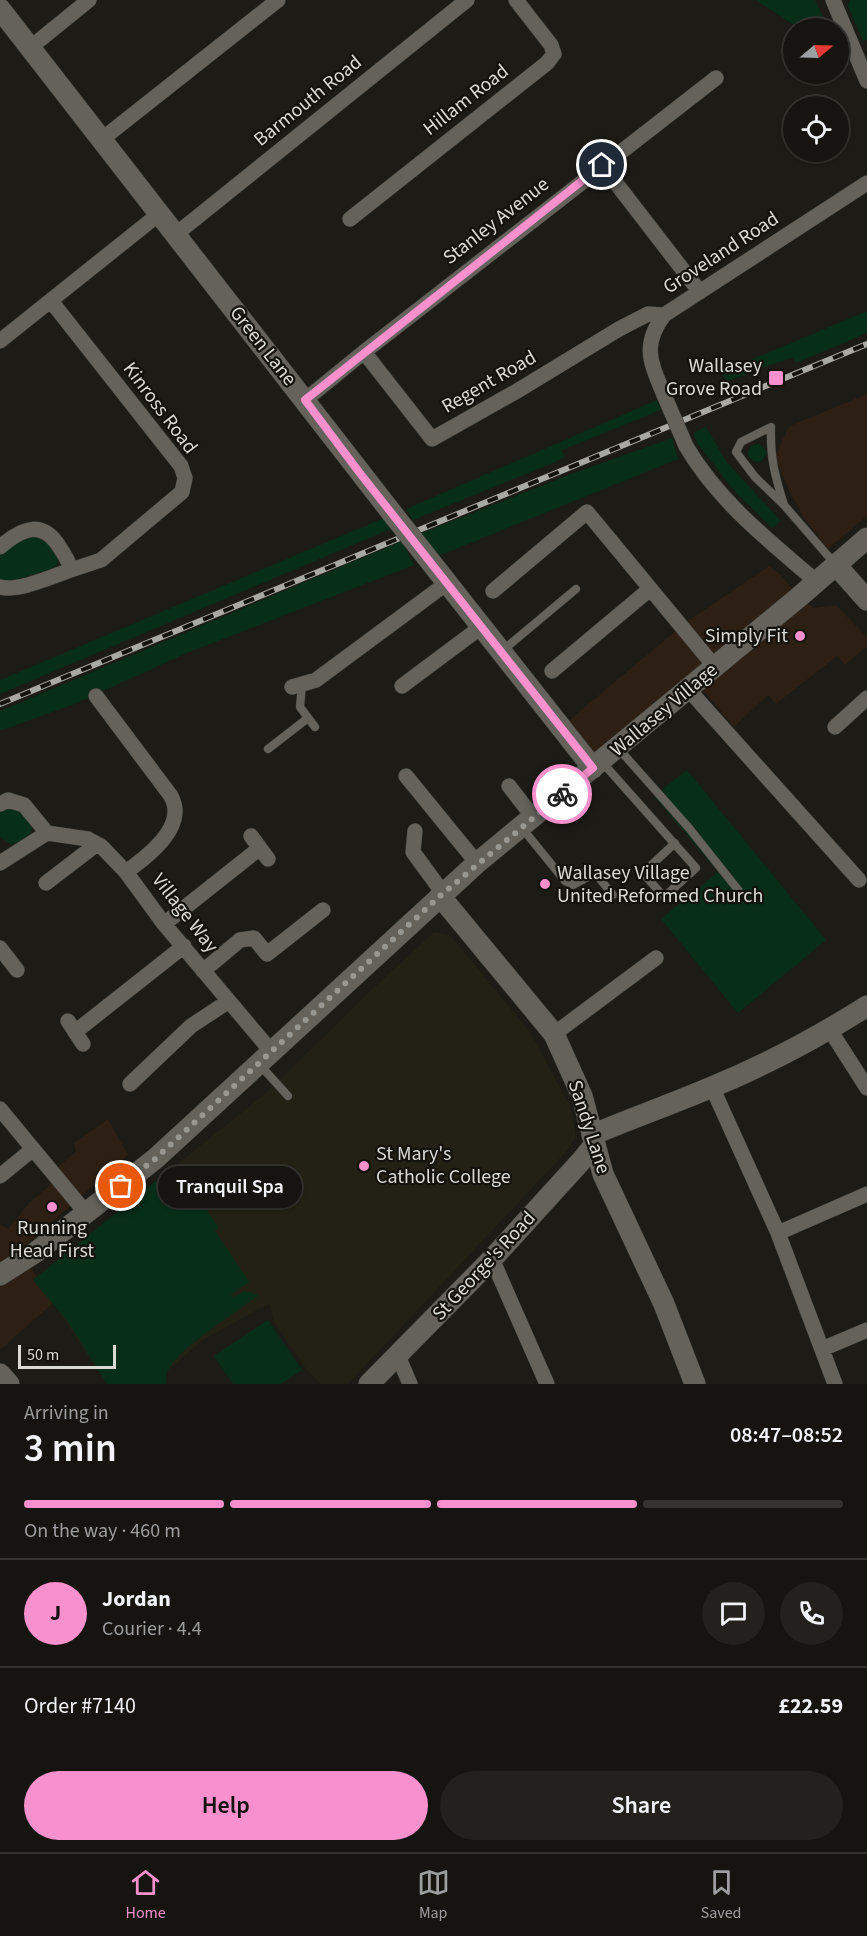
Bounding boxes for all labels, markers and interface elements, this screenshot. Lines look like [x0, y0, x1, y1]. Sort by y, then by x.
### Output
north arrow [783, 18, 849, 84]
map controls [783, 18, 849, 162]
street label: Barmouth Road [248, 49, 368, 153]
street label: Hillam Road [417, 58, 515, 142]
button: locate [783, 96, 849, 162]
pin [576, 139, 627, 190]
icon: home [585, 148, 618, 181]
street label: Stanley Avenue [437, 171, 555, 271]
street label: Groveland Road [658, 205, 784, 301]
street label: Green Lane [223, 300, 303, 392]
street label: Regent Road [436, 344, 542, 420]
place label: Wallasey Grove Road [666, 352, 763, 403]
street label: Kinross Road [116, 356, 204, 460]
marker: Wallasey Grove Road [767, 369, 785, 387]
place label: Simply Fit [705, 622, 788, 650]
marker: Simply Fit [793, 629, 807, 643]
street label: Wallasey Village [604, 657, 724, 763]
courier [532, 764, 592, 824]
icon: bike [546, 778, 579, 811]
place label: Wallasey Village United Reformed Church [557, 859, 763, 910]
street label: Village Way [145, 867, 225, 959]
marker: Wallasey Village United Reformed Church [538, 877, 552, 891]
street label: Sandy Lane [561, 1077, 617, 1177]
place label: St Mary's Catholic College [376, 1140, 511, 1191]
marker: St Mary's Catholic College [357, 1159, 371, 1173]
pin [95, 1160, 146, 1211]
callout: Tranquil Spa [157, 1165, 301, 1207]
icon: bag [104, 1169, 137, 1202]
text: Tranquil Spa [176, 1173, 284, 1201]
marker: Running Head First [45, 1200, 59, 1214]
street label: St George's Road [426, 1205, 542, 1327]
place label: Running Head First [10, 1214, 94, 1265]
scale bar [18, 1342, 116, 1370]
text: 50 m [27, 1344, 59, 1366]
text: Arriving in [24, 1399, 109, 1427]
text: 08:47–08:52 [730, 1419, 843, 1451]
text: 3 min [24, 1421, 117, 1477]
text: On the way · 460 m [24, 1517, 181, 1545]
button: chat [702, 1582, 765, 1645]
button: phone [780, 1582, 843, 1645]
text: Jordan [102, 1583, 171, 1615]
text: J [50, 1597, 61, 1629]
text: Courier · 4.4 [102, 1615, 202, 1643]
text: Order #7140 [24, 1690, 136, 1722]
text: £22.59 [778, 1690, 843, 1722]
button: Help [24, 1771, 428, 1840]
button: Share [440, 1771, 843, 1840]
tab: Home [125, 1866, 166, 1924]
tab: Map [417, 1866, 450, 1924]
tab: Saved [701, 1866, 742, 1924]

